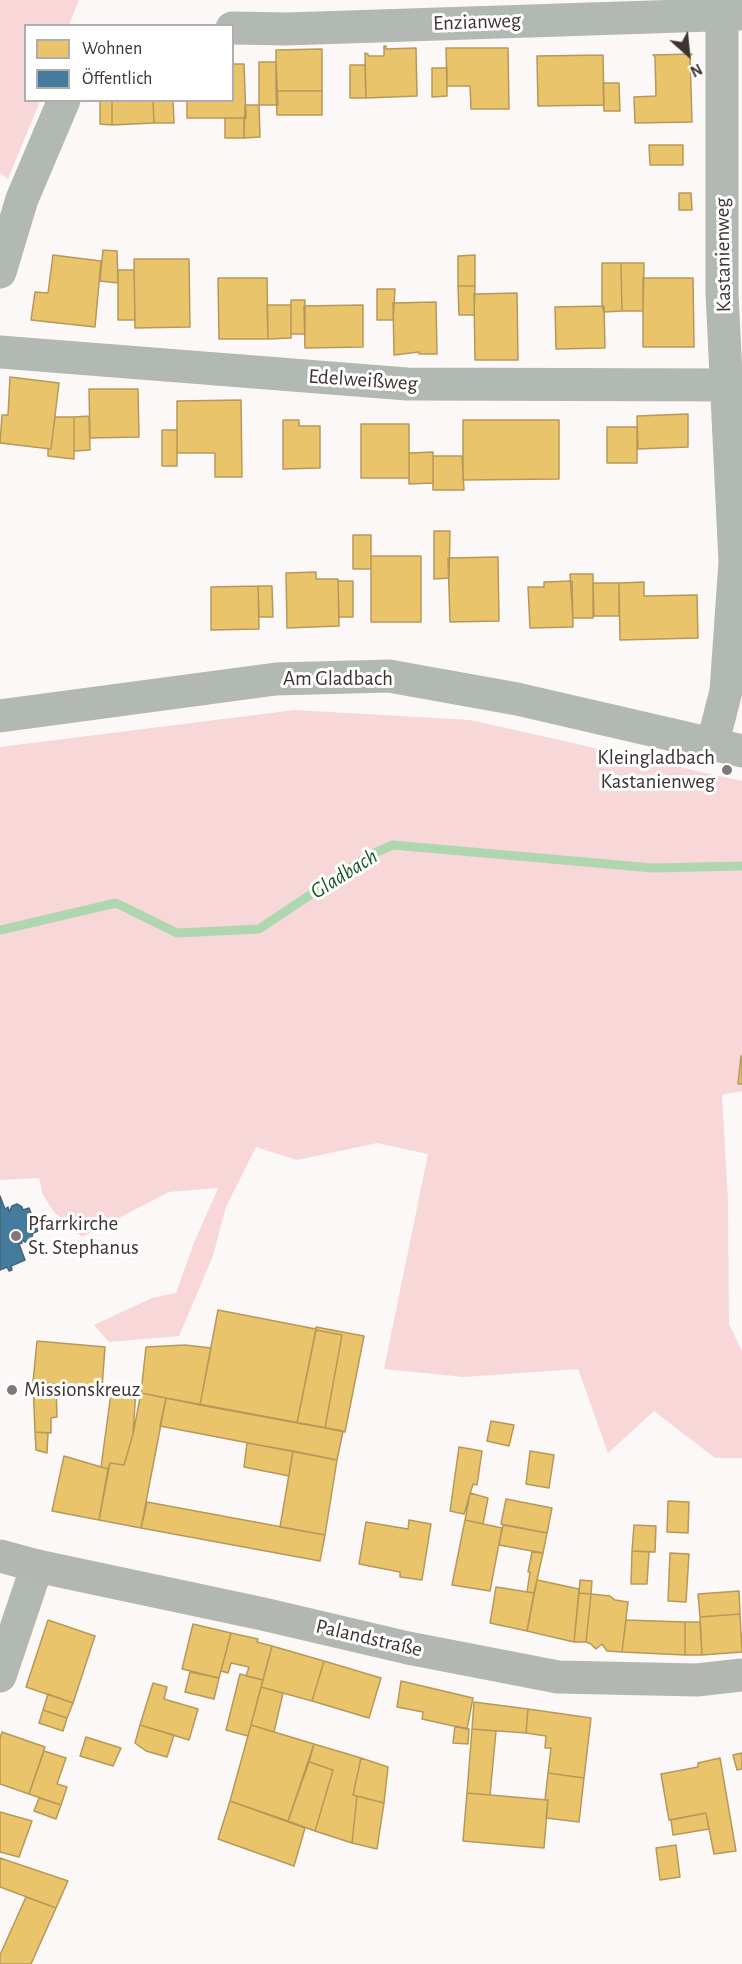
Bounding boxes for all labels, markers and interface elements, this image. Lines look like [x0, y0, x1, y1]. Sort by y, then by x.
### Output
street label: Enzianweg [433, 8, 521, 36]
legend [24, 24, 234, 102]
north arrow [658, 24, 718, 84]
text: Wohnen [82, 40, 142, 58]
text: N [688, 60, 705, 80]
text: Öffentlich [82, 70, 152, 88]
street label: Kastanienweg [709, 198, 737, 312]
street label: Edelweißweg [308, 364, 418, 396]
street label: Am Gladbach [283, 666, 393, 692]
place label: Kleingladbach Kastanienweg [597, 745, 715, 795]
marker: Kleingladbach Kastanienweg [720, 763, 734, 777]
water label: Gladbach [306, 843, 382, 905]
place label: Pfarrkirche St. Stephanus [28, 1211, 139, 1261]
marker: Pfarrkirche St. Stephanus [9, 1229, 23, 1243]
place label: Missionskreuz [24, 1377, 140, 1403]
marker: Missionskreuz [5, 1383, 19, 1397]
street label: Palandstraße [313, 1614, 425, 1662]

